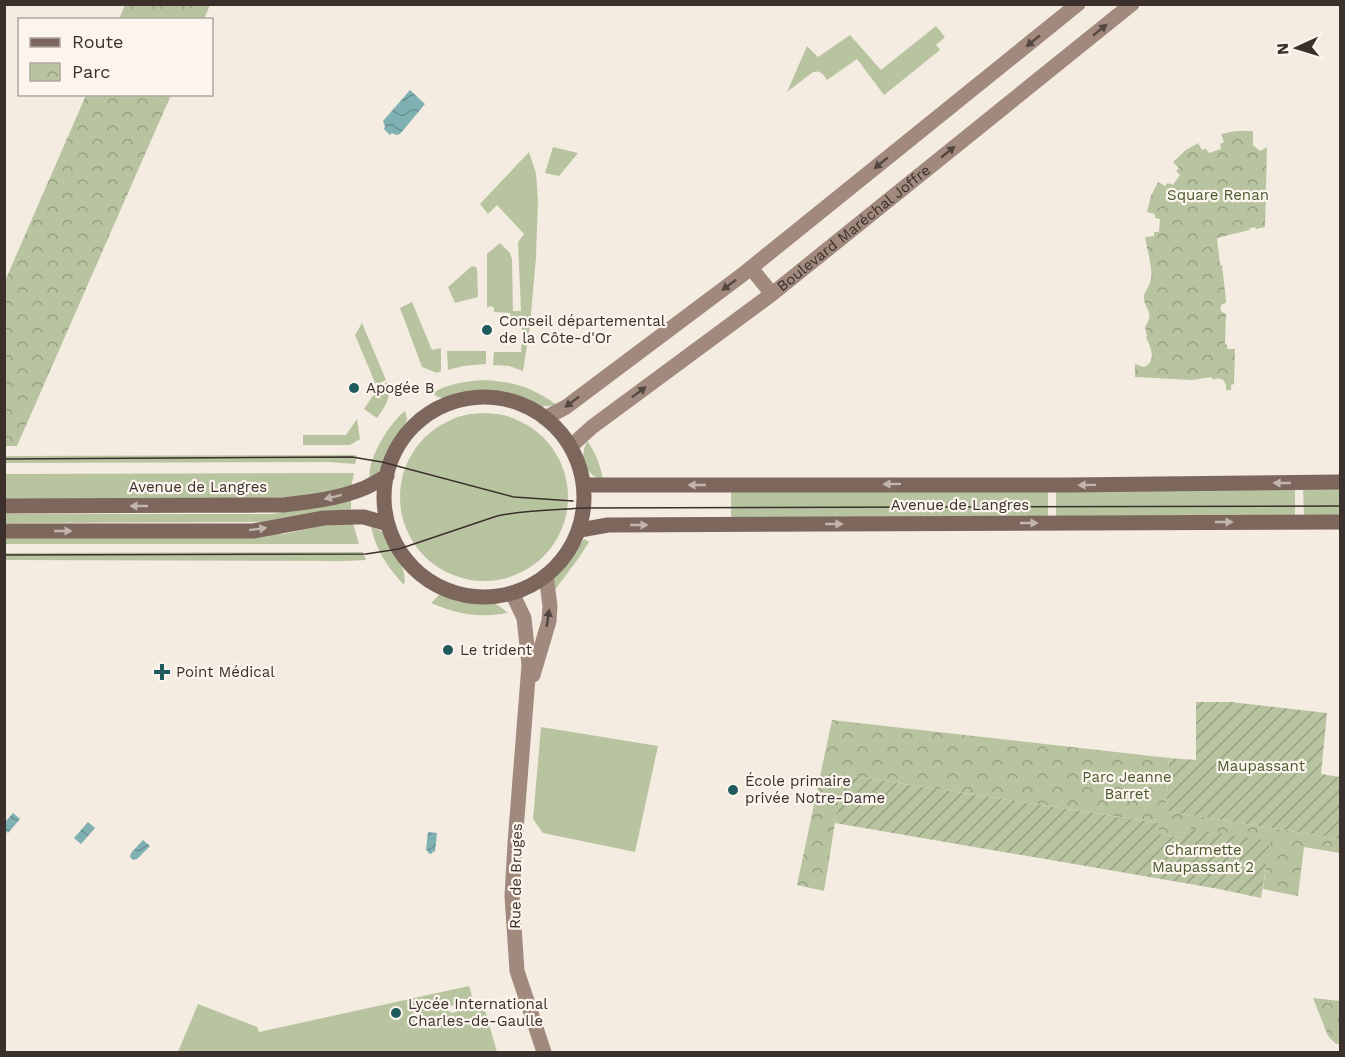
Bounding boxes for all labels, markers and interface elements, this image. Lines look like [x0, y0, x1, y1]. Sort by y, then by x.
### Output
legend [18, 18, 213, 96]
north arrow [1267, 18, 1327, 78]
one-way arrow [1092, 24, 1108, 37]
text: Route [72, 31, 124, 52]
one-way arrow [1025, 35, 1041, 48]
text: N [1273, 42, 1292, 56]
text: Parc [72, 61, 110, 82]
one-way arrow [940, 146, 956, 159]
one-way arrow [873, 157, 889, 170]
street label: Boulevard Maréchal Joffre [773, 161, 934, 295]
park label: Square Renan [1167, 186, 1269, 204]
one-way arrow [721, 279, 737, 291]
place label: Conseil départemental de la Côte-d'Or [499, 312, 666, 347]
marker: Conseil départemental de la Côte-d'Or [480, 323, 494, 337]
place label: Apogée B [366, 379, 435, 397]
marker: Apogée B [347, 381, 361, 395]
one-way arrow [632, 387, 647, 399]
one-way arrow [565, 395, 580, 407]
street label: Avenue de Langres [129, 478, 267, 496]
one-way arrow [1273, 478, 1292, 488]
one-way arrow [883, 479, 902, 489]
one-way arrow [688, 480, 707, 490]
one-way arrow [1078, 480, 1097, 489]
one-way arrow [324, 493, 342, 503]
street label: Avenue de Langres [891, 496, 1029, 514]
one-way arrow [129, 501, 148, 511]
one-way arrow [1214, 517, 1233, 527]
one-way arrow [1019, 518, 1038, 528]
one-way arrow [824, 519, 843, 529]
one-way arrow [629, 520, 648, 530]
one-way arrow [248, 525, 267, 534]
one-way arrow [53, 526, 72, 536]
one-way arrow [543, 609, 553, 628]
place label: Le trident [460, 641, 533, 659]
marker: Le trident [441, 643, 455, 657]
marker: Point Médical [153, 663, 171, 681]
place label: Point Médical [176, 663, 275, 681]
park label: Maupassant [1217, 757, 1306, 775]
park label: Parc Jeanne Barret [1082, 768, 1172, 803]
place label: École primaire privée Notre-Dame [745, 772, 885, 807]
marker: École primaire privée Notre-Dame [726, 783, 740, 797]
street label: Rue de Bruges [506, 823, 526, 929]
park label: Charmette Maupassant 2 [1152, 841, 1254, 876]
place label: Lycée International Charles-de-Gaulle [408, 995, 548, 1030]
marker: Lycée International Charles-de-Gaulle [389, 1006, 403, 1020]

